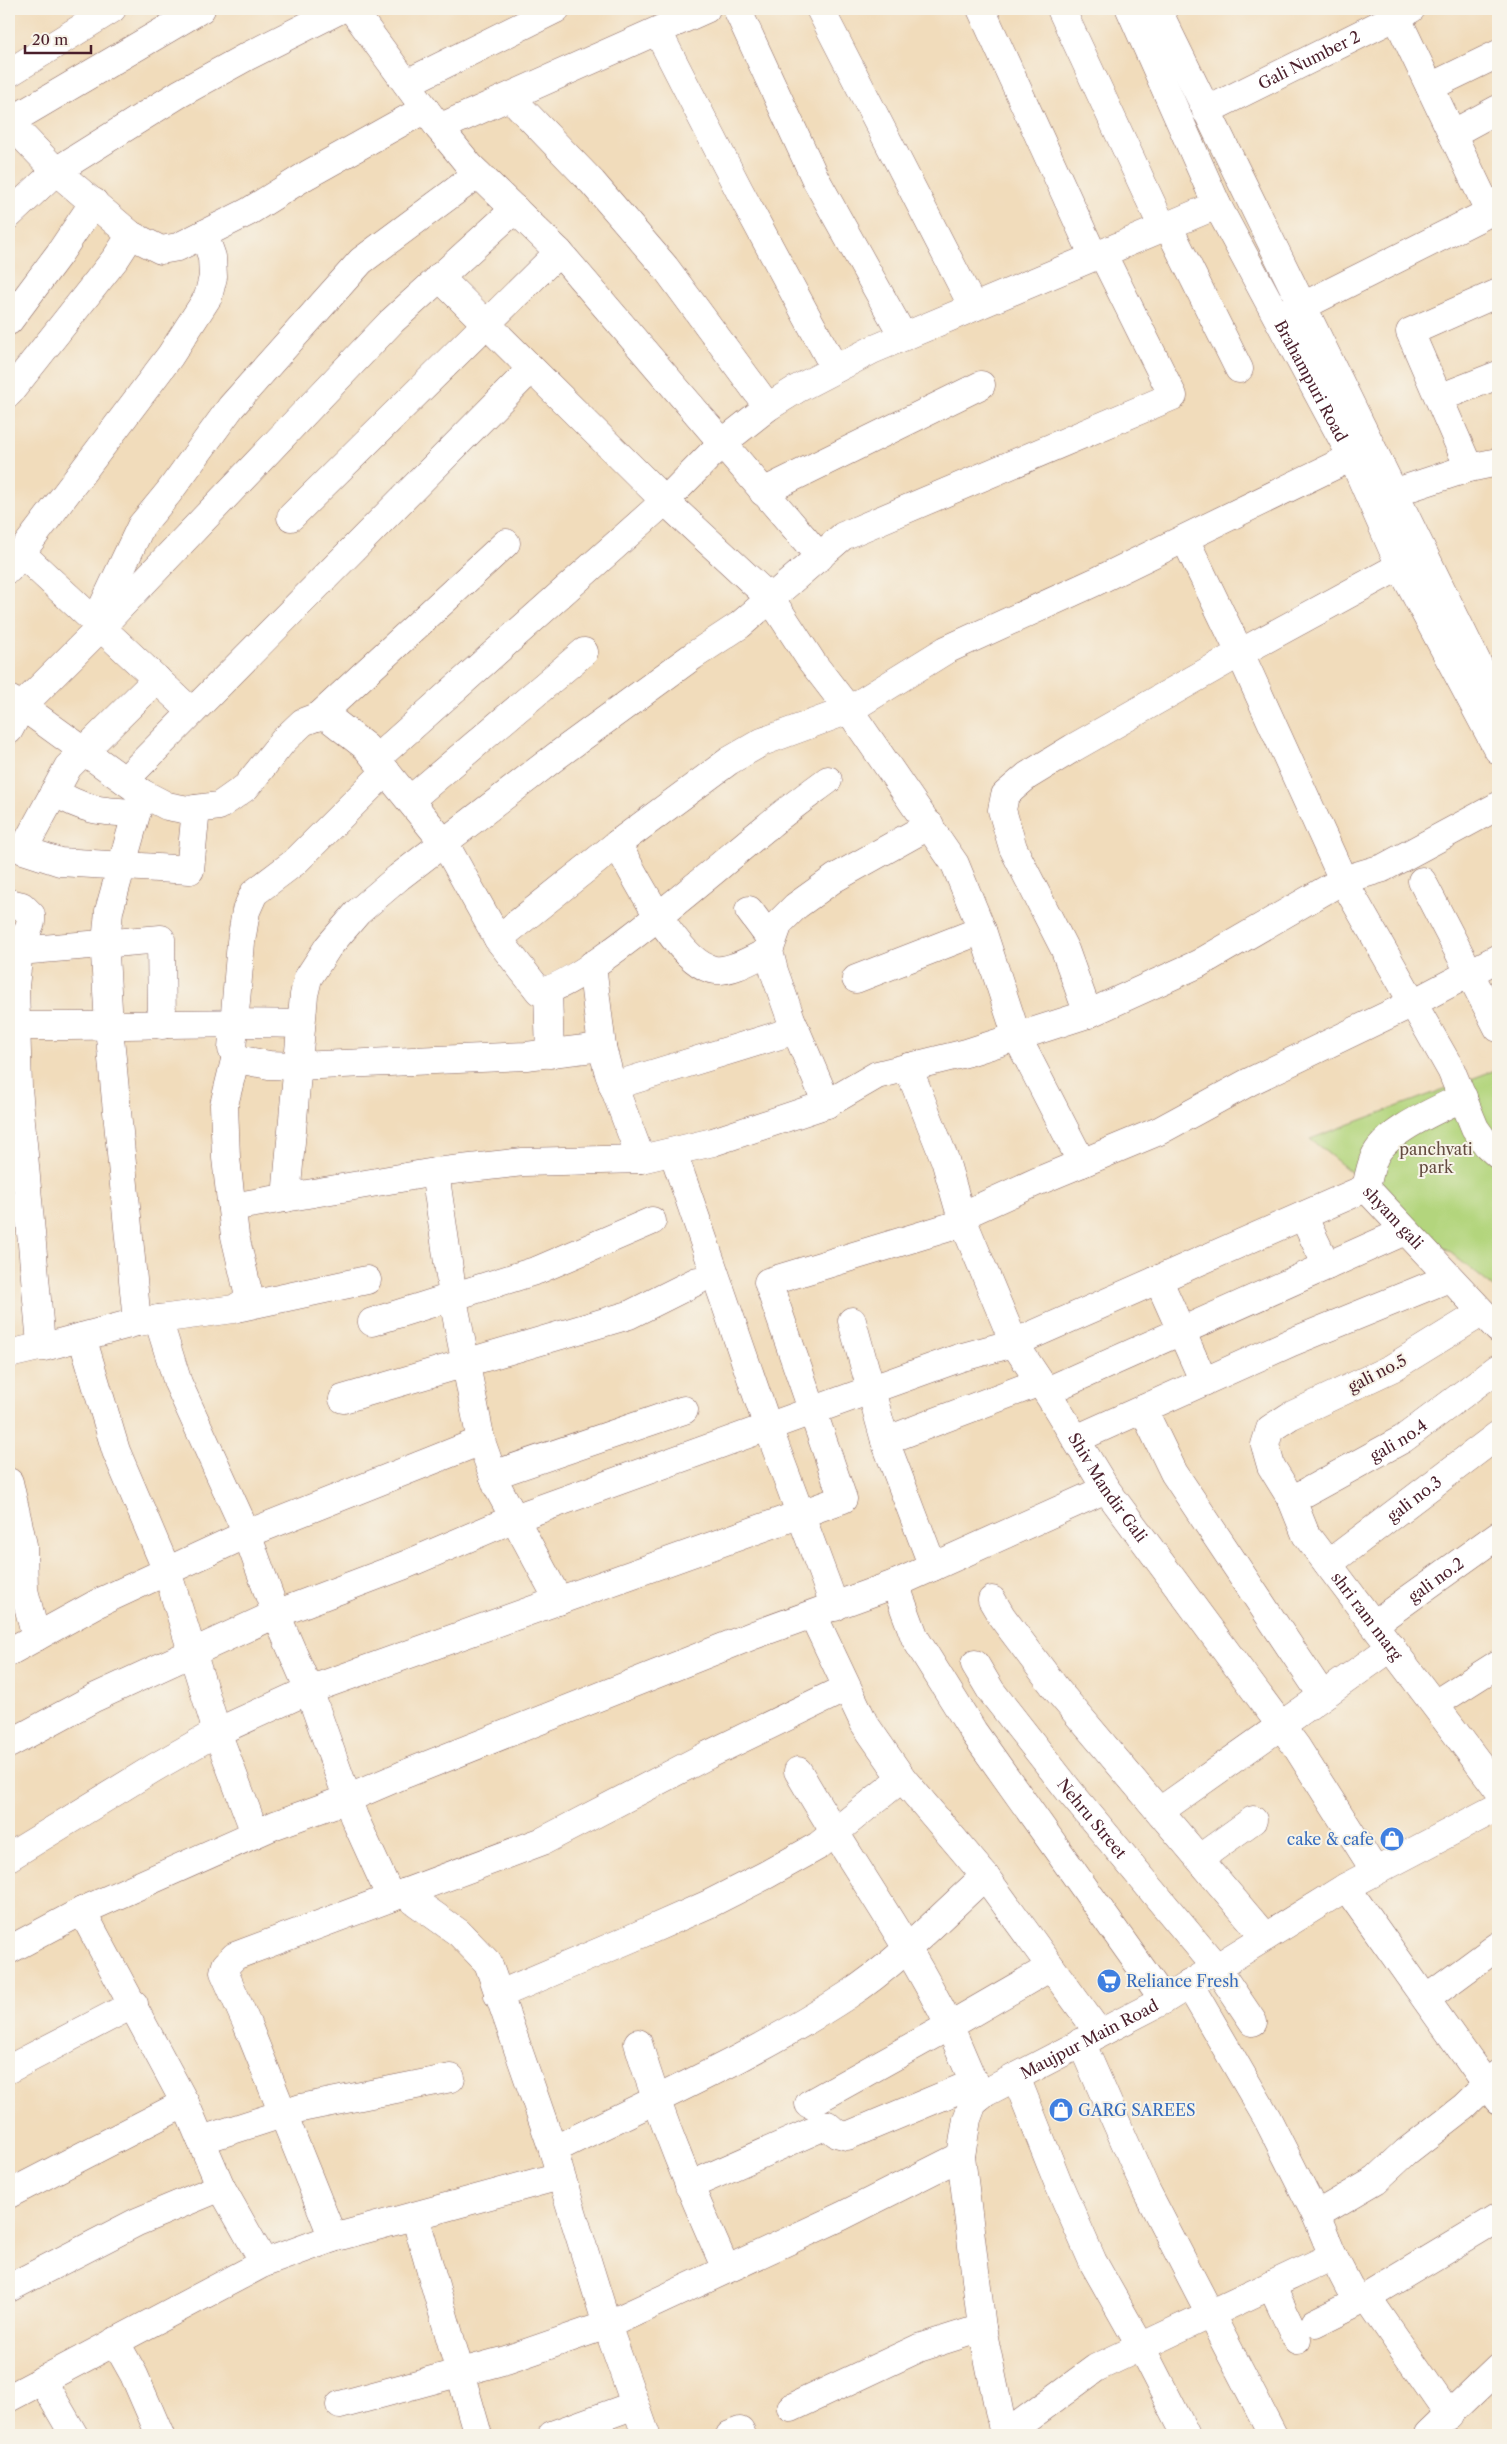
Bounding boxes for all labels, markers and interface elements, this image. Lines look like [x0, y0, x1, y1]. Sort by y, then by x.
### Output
scale bar [25, 22, 91, 54]
street label: Gali Number 2 [1255, 26, 1363, 94]
text: 20 m [32, 30, 68, 49]
street label: Brahampuri Road [1271, 317, 1352, 445]
park label: panchvati park [1399, 1139, 1473, 1177]
street label: shyam gali [1359, 1182, 1428, 1253]
street label: gali no.5 [1344, 1350, 1410, 1396]
street label: gali no.4 [1366, 1415, 1431, 1465]
street label: Shiv Mandir Gali [1064, 1429, 1152, 1546]
street label: gali no.3 [1383, 1472, 1445, 1526]
street label: gali no.2 [1404, 1553, 1468, 1606]
street label: shri ram marg [1327, 1568, 1407, 1665]
street label: Nehru Street [1053, 1774, 1131, 1863]
shop icon: cake & cafe [1379, 1826, 1405, 1852]
place label: cake & cafe [1287, 1829, 1374, 1849]
supermarket icon: Reliance Fresh [1096, 1968, 1122, 1994]
place label: Reliance Fresh [1126, 1971, 1239, 1991]
street label: Maujpur Main Road [1017, 1995, 1162, 2083]
shop icon: GARG SAREES [1048, 2097, 1074, 2123]
place label: GARG SAREES [1078, 2100, 1196, 2120]

